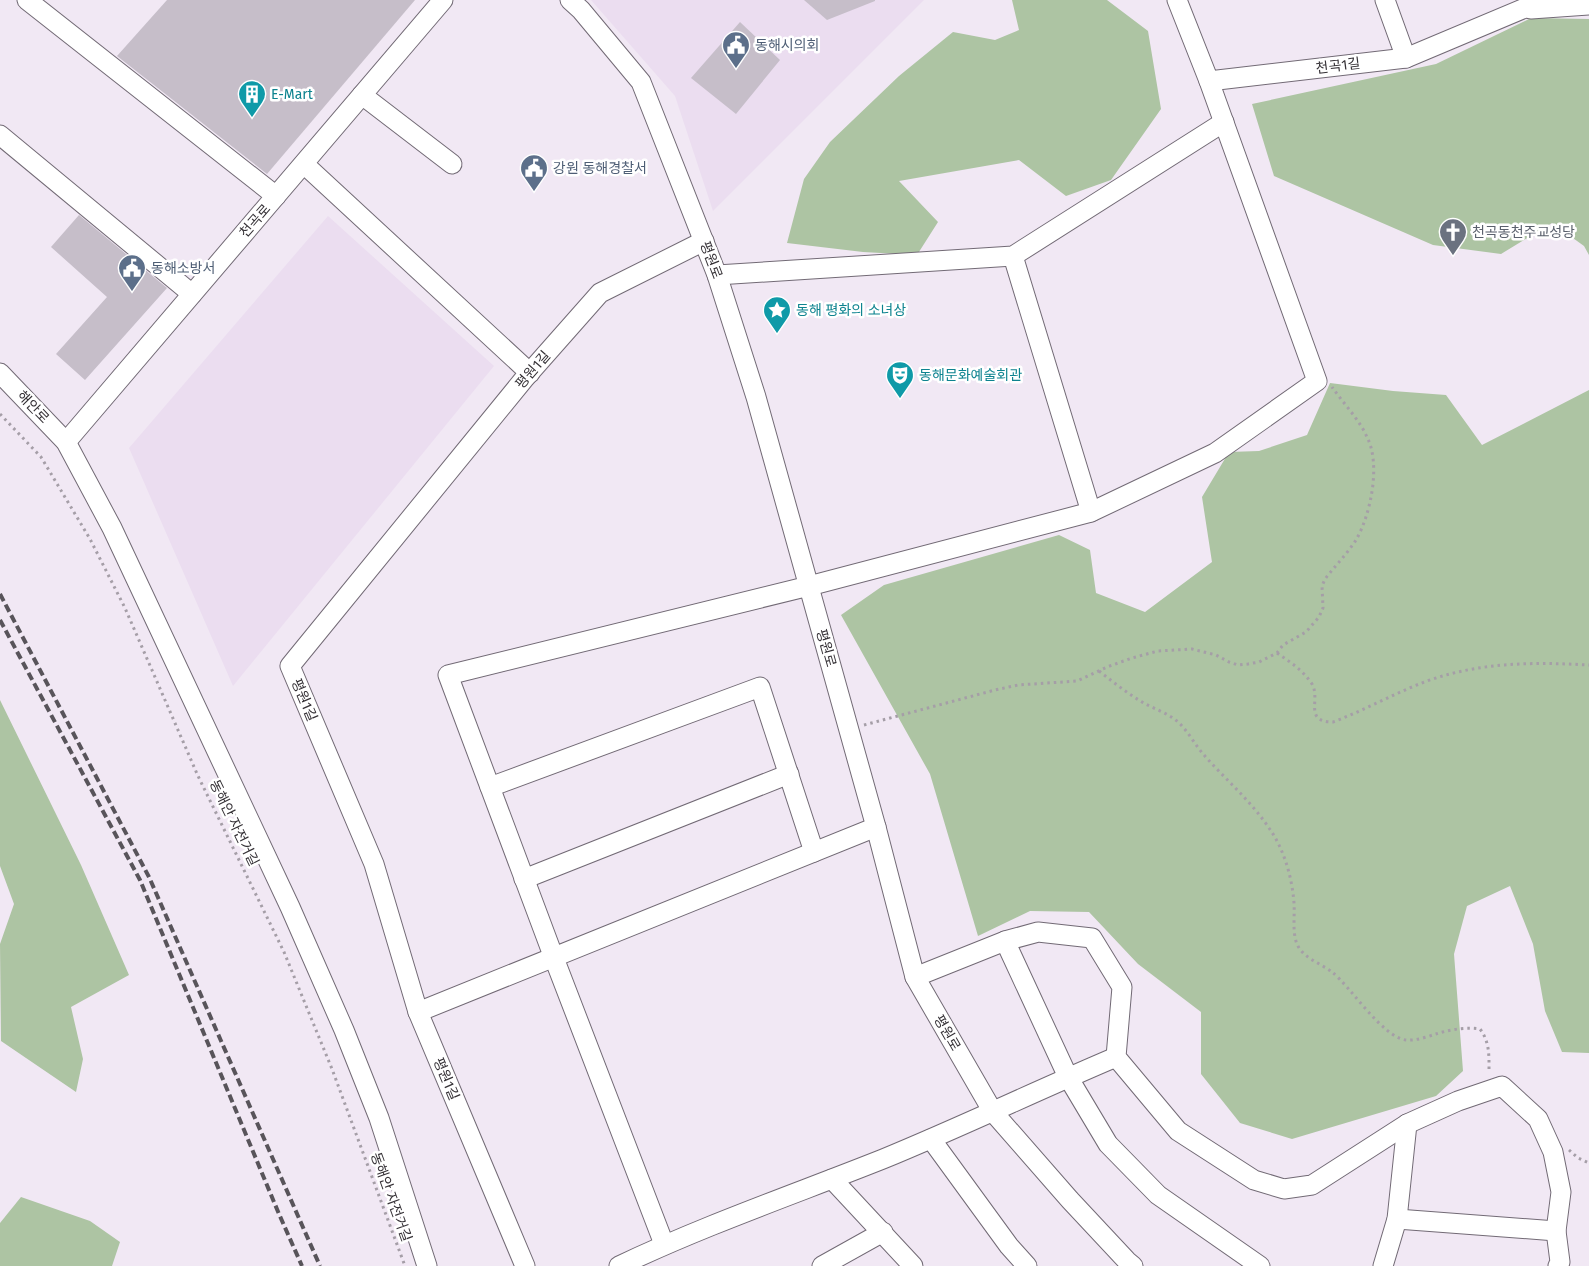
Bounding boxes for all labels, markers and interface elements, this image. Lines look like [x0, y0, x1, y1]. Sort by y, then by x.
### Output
public building icon: 동해시의회 [721, 30, 751, 69]
place label: 동해시의회 [755, 37, 819, 54]
street label: 천곡1길 [1315, 55, 1361, 77]
building icon: E-Mart [237, 79, 267, 118]
place label: E-Mart [271, 86, 314, 103]
public building icon: 강원 동해경찰서 [519, 153, 549, 192]
place label: 강원 동해경찰서 [553, 160, 647, 177]
street label: 천곡로 [236, 201, 274, 241]
church icon: 천곡동천주교성당 [1438, 217, 1468, 256]
place label: 천곡동천주교성당 [1472, 224, 1575, 241]
street label: 평원로 [696, 239, 726, 281]
public building icon: 동해소방서 [117, 253, 147, 292]
place label: 동해소방서 [151, 260, 215, 277]
place icon: 동해 평화의 소녀상 [762, 295, 792, 334]
place label: 동해 평화의 소녀상 [796, 302, 907, 319]
street label: 평원1길 [512, 348, 554, 392]
theatre icon: 동해문화예술회관 [885, 360, 915, 399]
place label: 동해문화예술회관 [919, 367, 1022, 384]
street label: 해안로 [13, 387, 53, 427]
street label: 평원로 [813, 627, 840, 669]
street label: 평원1길 [287, 676, 321, 724]
street label: 동해안 자전거길 [206, 777, 262, 869]
street label: 평원로 [930, 1012, 964, 1054]
street label: 평원1길 [429, 1055, 463, 1103]
street label: 동해안 자전거길 [367, 1150, 415, 1244]

